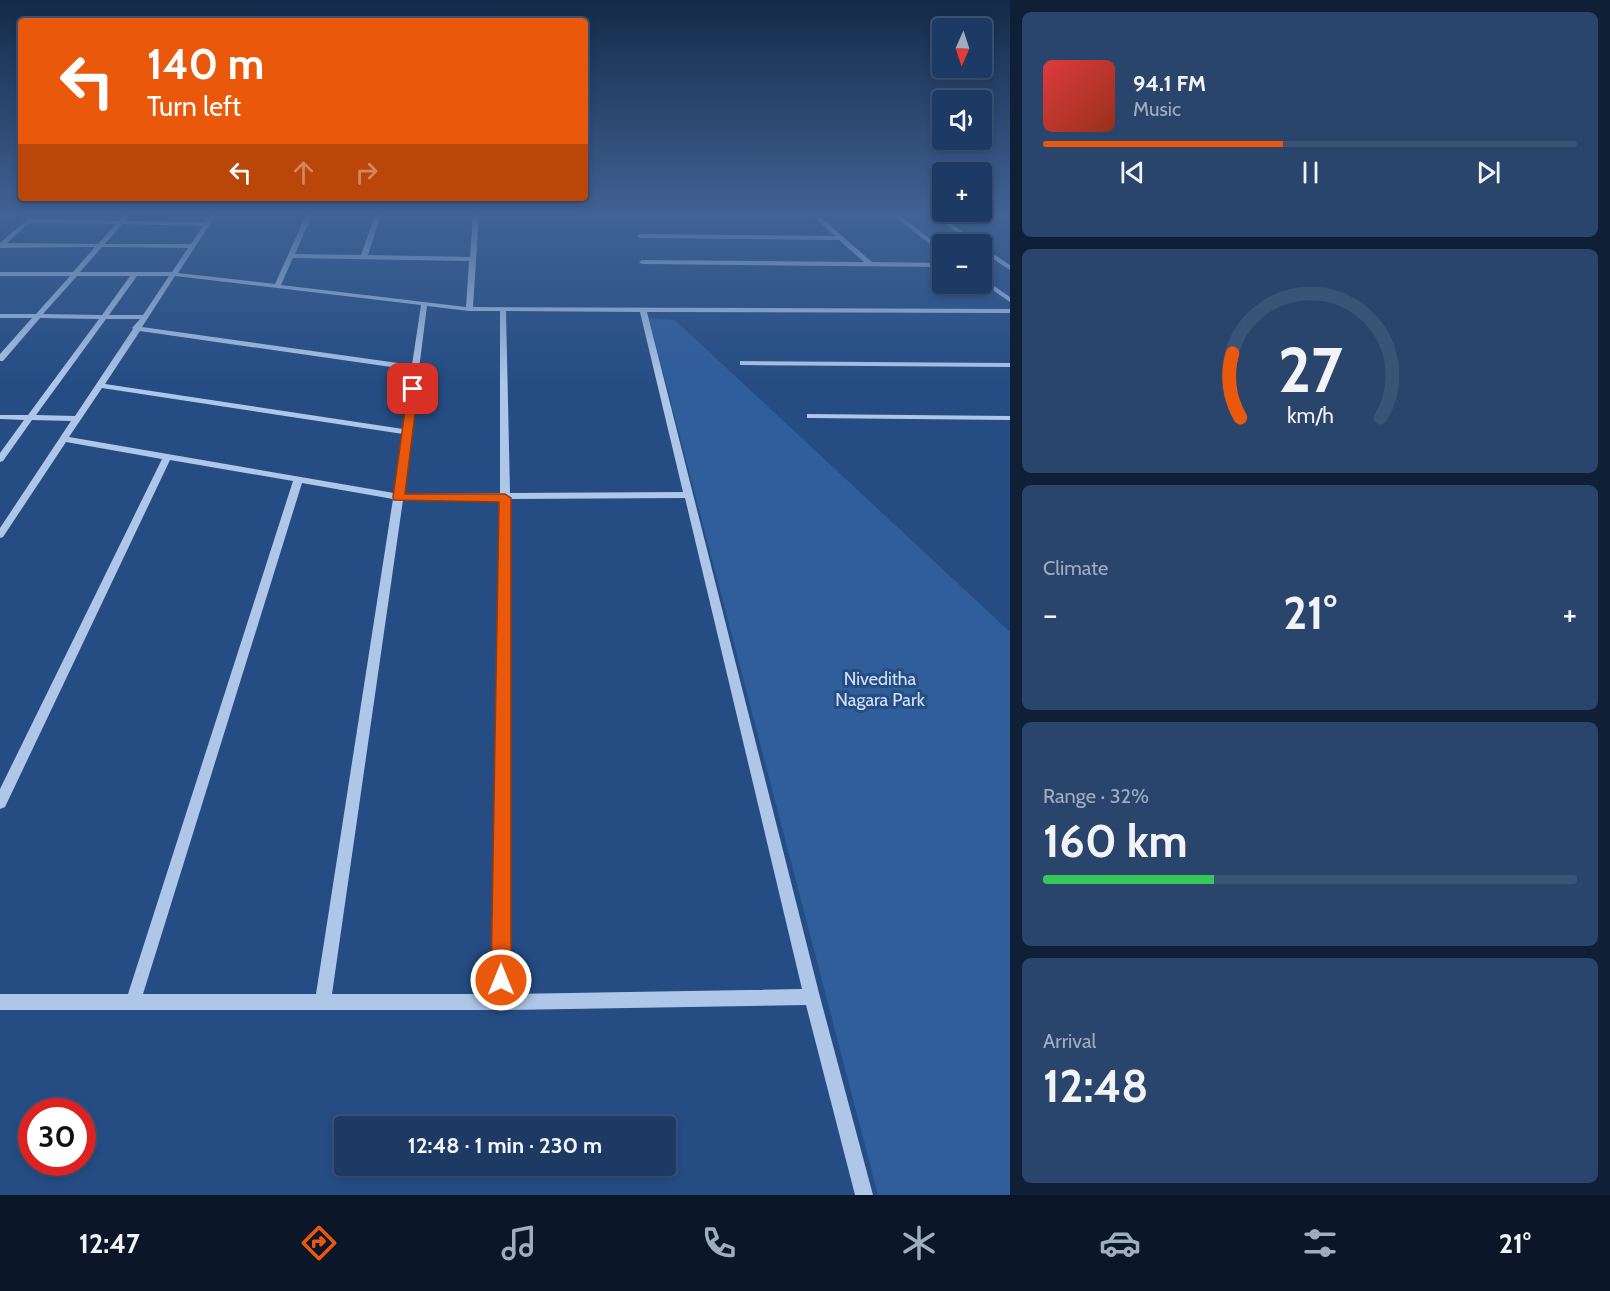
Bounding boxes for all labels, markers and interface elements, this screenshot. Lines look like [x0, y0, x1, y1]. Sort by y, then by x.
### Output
north arrow [932, 18, 992, 78]
map controls [932, 18, 992, 294]
text: 140 m [147, 38, 264, 90]
icon: left [48, 42, 126, 120]
text: 94.1 FM [1133, 70, 1206, 97]
text: Turn left [147, 90, 241, 123]
button: sound [932, 90, 992, 150]
text: Music [1133, 97, 1181, 121]
icon: left [224, 156, 257, 189]
icon: ahead [287, 156, 320, 189]
icon: right [350, 156, 383, 189]
icon: previous [1116, 156, 1149, 189]
icon: pause [1294, 156, 1327, 189]
icon: next [1472, 156, 1505, 189]
button: + [932, 162, 992, 222]
button: − [932, 234, 992, 294]
text: 27 [1278, 332, 1343, 408]
pin [387, 363, 438, 414]
icon: arrive [396, 372, 429, 405]
text: km/h [1287, 402, 1333, 428]
text: Climate [1043, 556, 1108, 580]
text: 21° [1283, 586, 1337, 640]
text: − [1043, 594, 1058, 634]
text: + [1562, 594, 1577, 634]
park label: Niveditha Nagara Park [835, 668, 926, 711]
text: Range · 32% [1043, 784, 1149, 808]
text: 160 km [1043, 814, 1188, 868]
position arrow [469, 948, 533, 1012]
text: Arrival [1043, 1029, 1096, 1053]
text: 12:48 [1043, 1059, 1149, 1113]
speed limit sign: 30 [18, 1098, 96, 1176]
text: 12:48 · 1 min · 230 m [408, 1132, 602, 1159]
icon: directions [298, 1222, 340, 1264]
icon: music [498, 1222, 540, 1264]
icon: phone [698, 1222, 740, 1264]
icon: climate [898, 1222, 940, 1264]
icon: car [1099, 1222, 1141, 1264]
icon: filters [1299, 1222, 1341, 1264]
text: 12:47 [79, 1227, 140, 1260]
text: 21° [1499, 1227, 1531, 1260]

